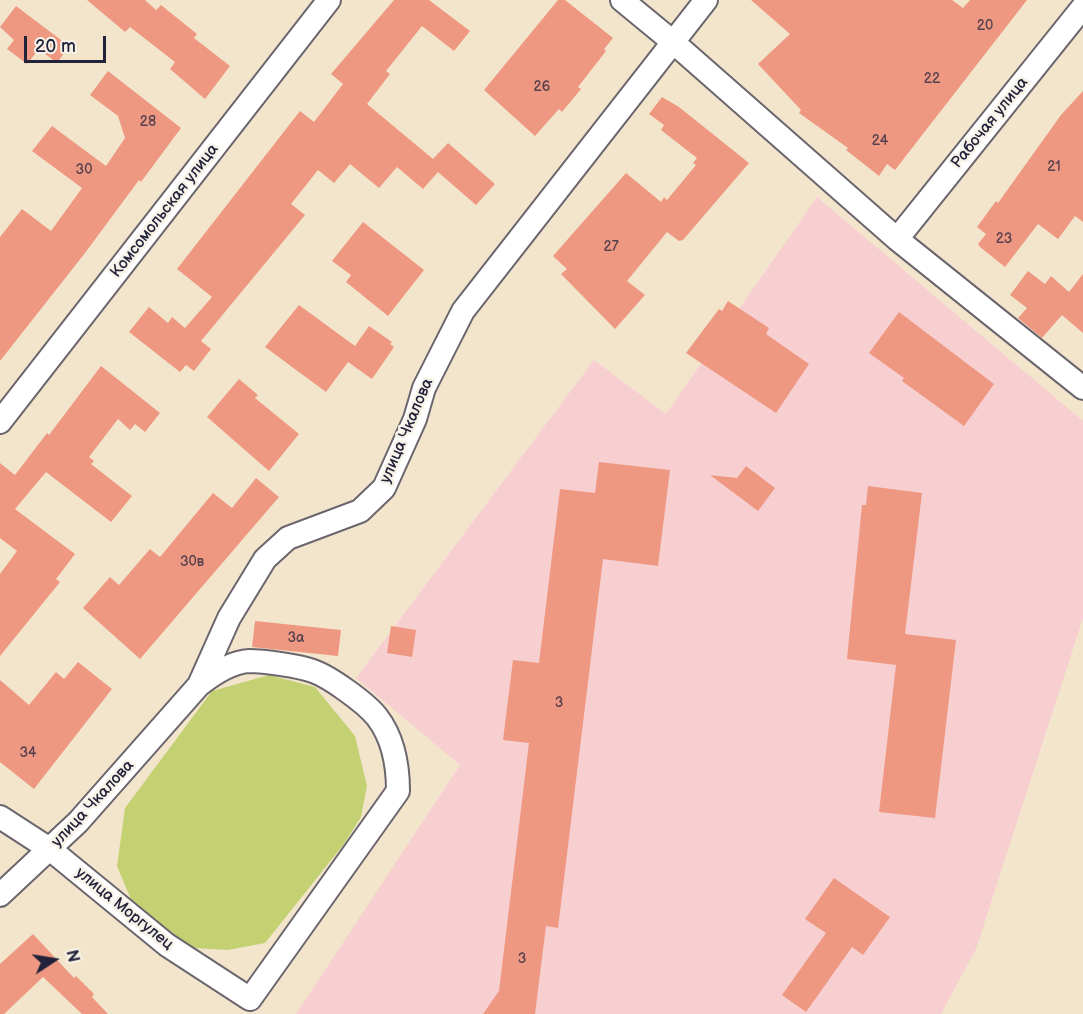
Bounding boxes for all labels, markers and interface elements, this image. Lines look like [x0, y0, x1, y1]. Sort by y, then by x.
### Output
house number: 20 [977, 18, 993, 34]
scale bar [27, 24, 110, 62]
text: 20 m [35, 36, 76, 57]
house number: 22 [924, 71, 940, 87]
street label: Рабочая улица [947, 73, 1033, 173]
house number: 26 [534, 79, 550, 95]
house number: 28 [140, 114, 156, 130]
house number: 24 [872, 133, 888, 149]
street label: Комсомольская улица [107, 140, 223, 282]
house number: 21 [1047, 159, 1061, 175]
house number: 30 [76, 162, 92, 178]
house number: 23 [996, 231, 1012, 247]
house number: 27 [603, 239, 619, 255]
street label: улица Чкалова [376, 376, 438, 486]
house number: 30в [180, 554, 204, 570]
house number: 3а [288, 630, 304, 646]
house number: 3 [555, 695, 563, 711]
house number: 34 [19, 745, 37, 761]
street label: улица Чкалова [48, 756, 138, 852]
street label: улица Моргулец [71, 864, 177, 954]
north arrow [24, 930, 84, 990]
text: N [62, 948, 83, 964]
house number: 3 [518, 951, 526, 967]

